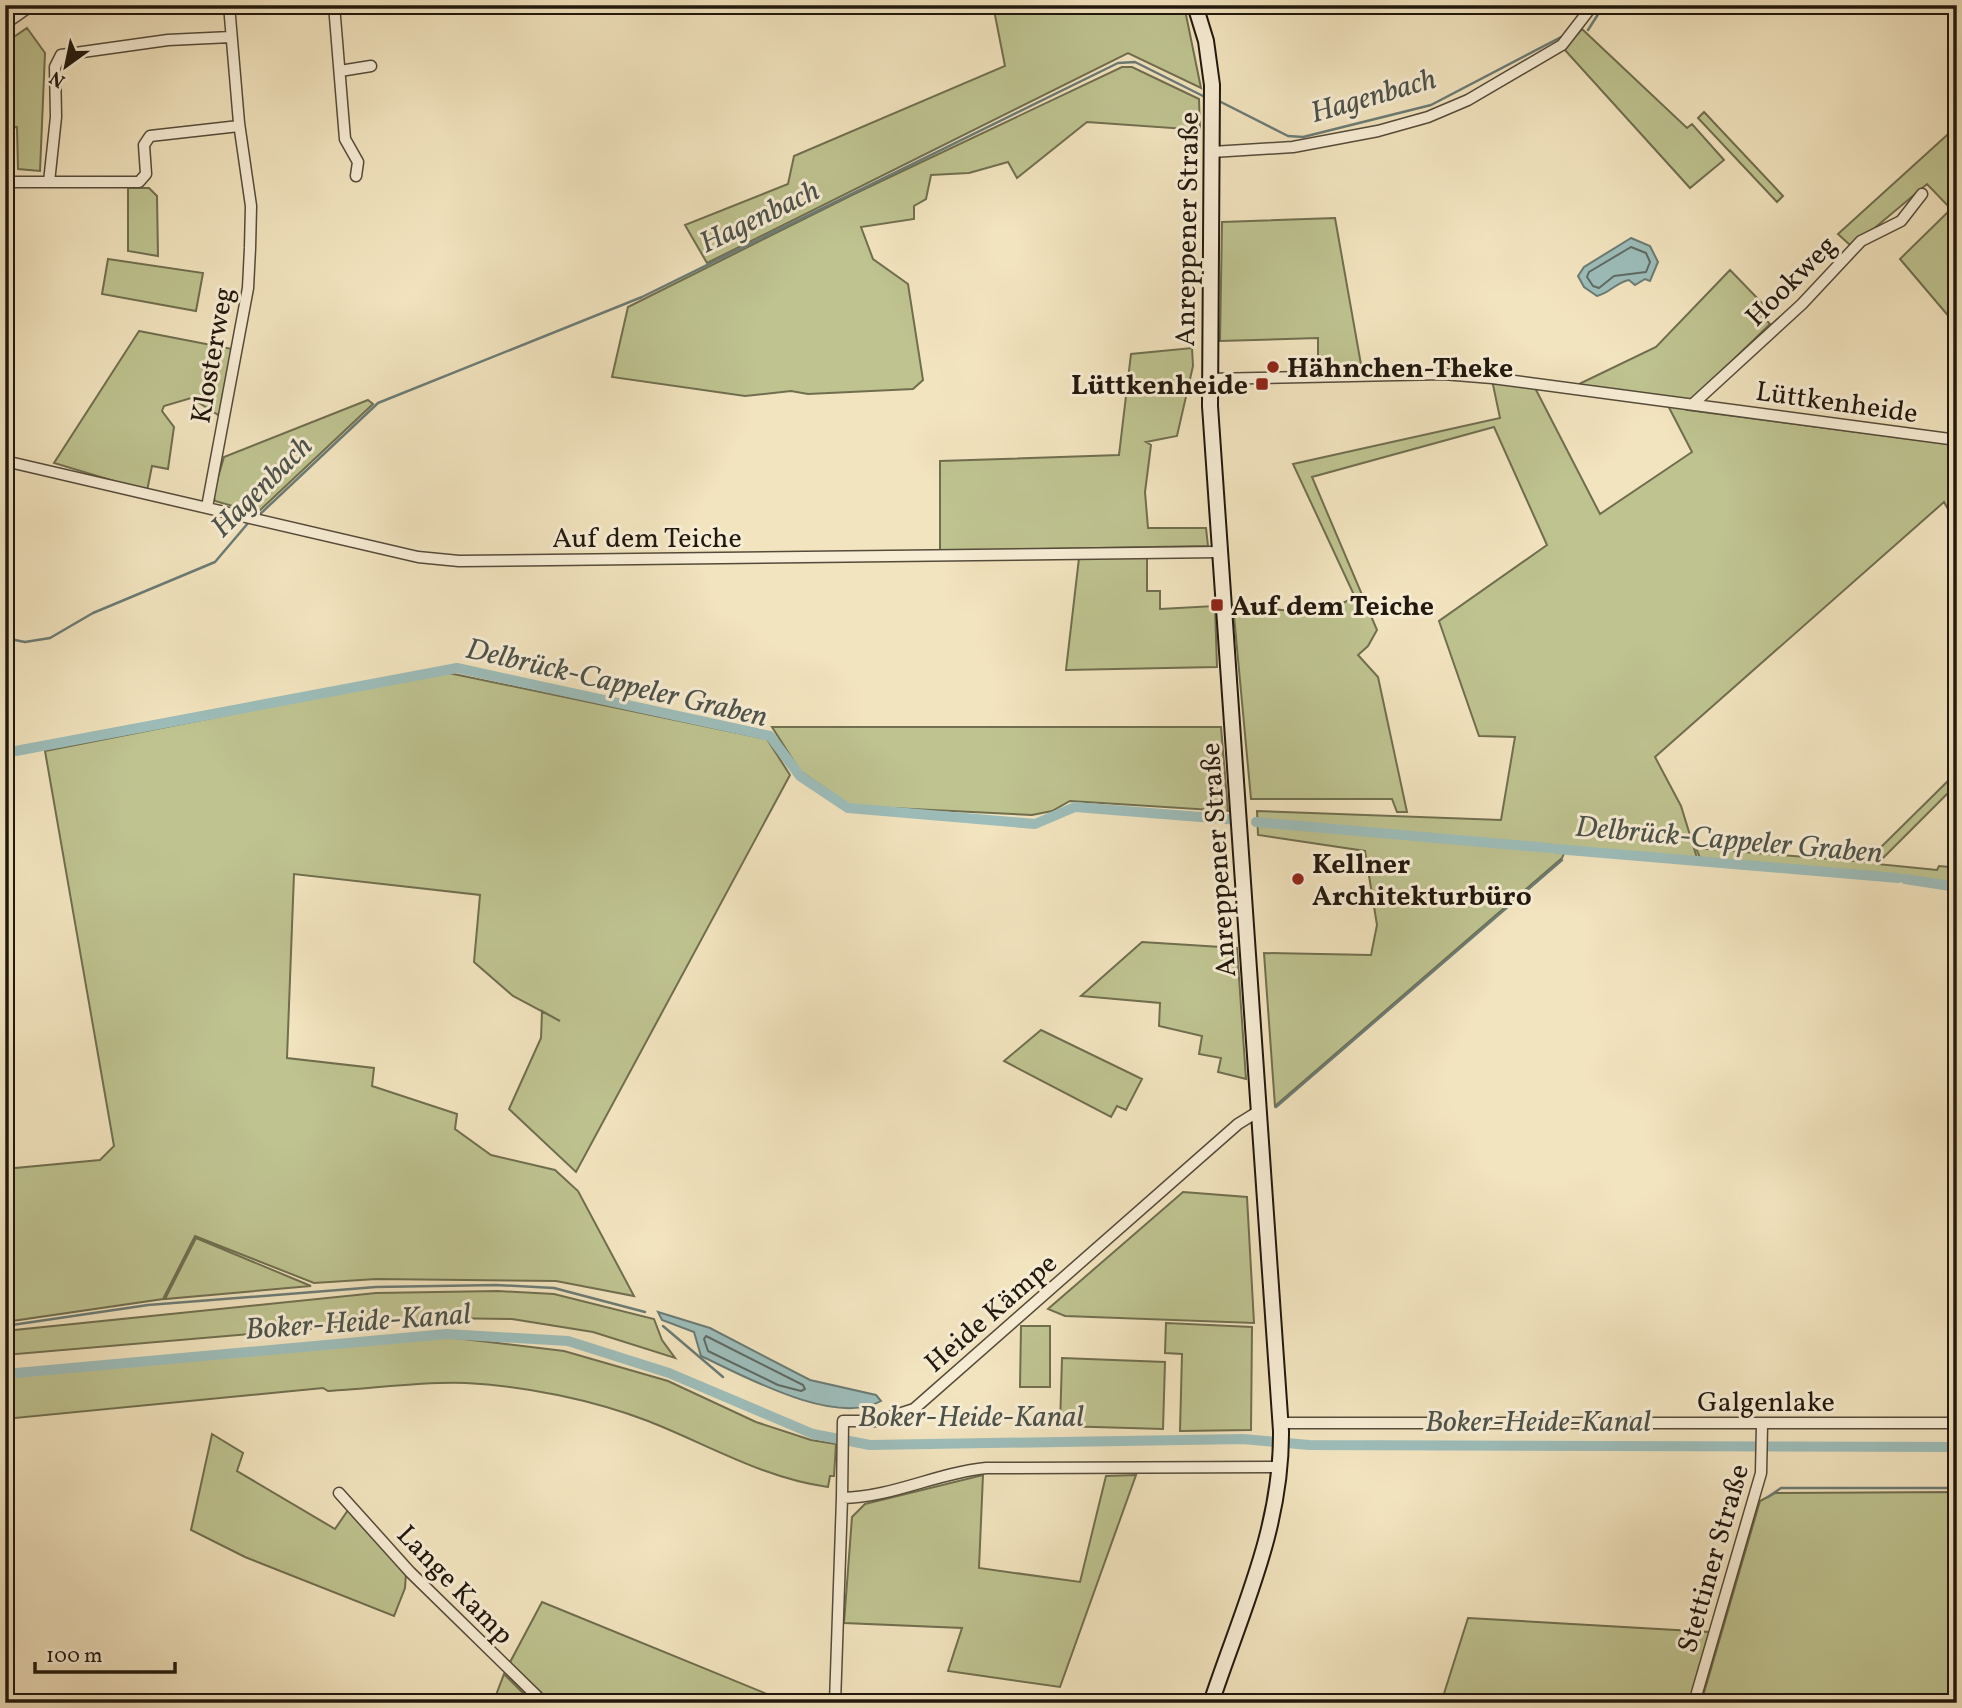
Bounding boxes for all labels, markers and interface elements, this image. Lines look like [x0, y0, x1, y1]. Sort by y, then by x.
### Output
north arrow [32, 32, 102, 102]
water label: Hagenbach [1306, 59, 1441, 135]
text: N [45, 64, 71, 93]
street label: Anreppener Straße [1167, 111, 1210, 347]
water label: Hagenbach [693, 171, 827, 265]
street label: Hookweg [1737, 227, 1846, 336]
street label: Klosterweg [182, 284, 245, 427]
place label: Hähnchen-Theke [1287, 350, 1513, 389]
marker: Hähnchen-Theke [1265, 359, 1281, 375]
place label: Lüttkenheide [1071, 367, 1248, 406]
street label: Lüttkenheide [1753, 373, 1920, 434]
marker: Lüttkenheide [1254, 376, 1270, 392]
water label: Hagenbach [202, 427, 323, 548]
street label: Auf dem Teiche [552, 520, 742, 559]
place label: Auf dem Teiche [1231, 588, 1434, 627]
marker: Auf dem Teiche [1209, 597, 1225, 613]
water label: Delbrück-Cappeler Graben [462, 629, 771, 739]
street label: Anreppener Straße [1192, 741, 1247, 978]
water label: Delbrück-Cappeler Graben [1573, 807, 1884, 875]
place label: Kellner Architekturbüro [1312, 846, 1532, 917]
marker: Kellner Architekturbüro [1290, 871, 1306, 887]
street label: Heide Kämpe [917, 1245, 1067, 1383]
water label: Boker-Heide-Kanal [244, 1294, 473, 1352]
street label: Galgenlake [1697, 1384, 1835, 1423]
water label: Boker-Heide-Kanal [858, 1397, 1084, 1439]
water label: Boker-Heide-Kanal [1425, 1402, 1651, 1444]
street label: Stettiner Straße [1669, 1460, 1760, 1657]
street label: Lange Kamp [387, 1517, 521, 1654]
scale bar [35, 1631, 175, 1675]
text: 100 m [46, 1642, 103, 1671]

